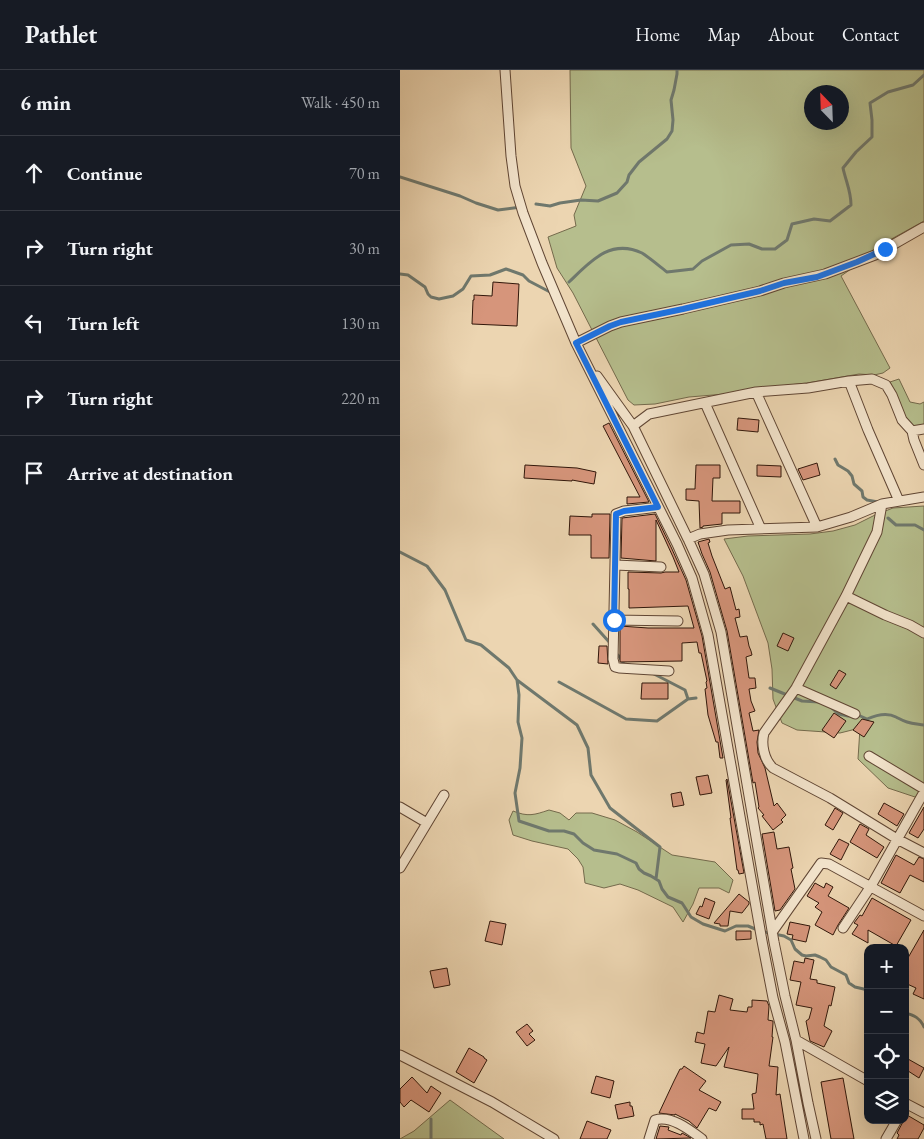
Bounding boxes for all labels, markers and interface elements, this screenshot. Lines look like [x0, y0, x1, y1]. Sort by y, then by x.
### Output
text: Pathlet [25, 19, 97, 50]
text: Home [635, 23, 680, 46]
text: Map [708, 23, 740, 46]
text: About [768, 23, 814, 46]
text: Contact [842, 23, 899, 46]
north arrow [804, 85, 849, 130]
text: 6 min [20, 89, 71, 116]
text: Walk · 450 m [301, 92, 380, 113]
icon: ahead [20, 159, 48, 187]
text: Continue [67, 161, 142, 186]
text: 70 m [349, 163, 380, 184]
icon: right [20, 234, 48, 262]
text: Turn right [67, 236, 153, 261]
text: 30 m [349, 238, 380, 259]
route end [874, 238, 897, 261]
icon: left [20, 309, 48, 337]
text: Turn left [67, 311, 139, 336]
text: 130 m [341, 313, 380, 334]
icon: right [20, 384, 48, 412]
text: Turn right [67, 386, 153, 411]
text: 220 m [341, 388, 380, 409]
icon: arrive [20, 459, 48, 487]
text: Arrive at destination [67, 461, 233, 486]
route start [603, 609, 626, 632]
map controls [864, 944, 909, 1124]
button: + [864, 944, 909, 989]
button: − [864, 989, 909, 1034]
button: locate [864, 1034, 909, 1079]
button: layers [864, 1079, 909, 1124]

